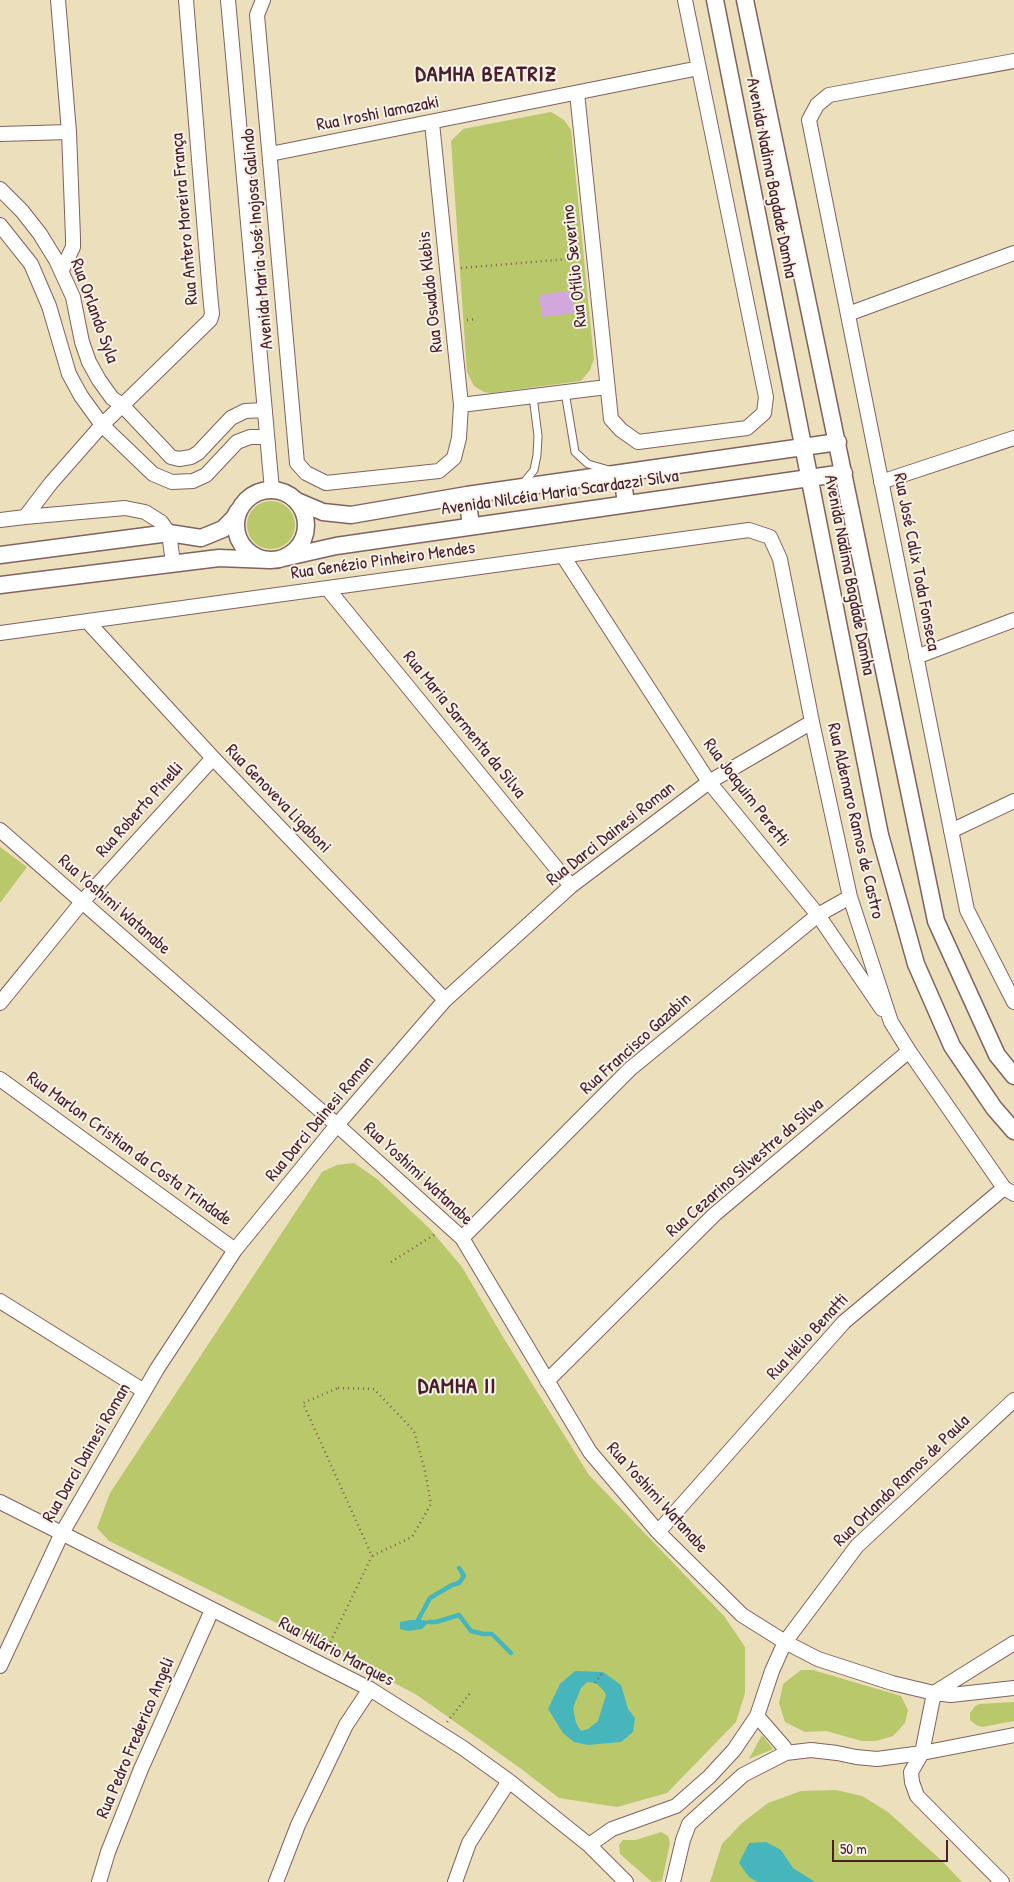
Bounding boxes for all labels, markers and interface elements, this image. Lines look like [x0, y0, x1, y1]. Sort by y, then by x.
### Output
district label: DAMHA BEATRIZ [414, 62, 558, 88]
street label: Avenida Nadima Bagdade Damha [741, 76, 801, 280]
street label: Rua Iroshi Iamazaki [315, 92, 441, 136]
street label: Avenida Maria José Inojosa Galindo [238, 128, 278, 350]
street label: Rua Antero Moreira França [167, 132, 203, 306]
street label: Rua Otílio Severino [558, 204, 592, 328]
street label: Rua Oswaldo Klebis [414, 230, 448, 354]
street label: Rua Orlando Syla [65, 256, 123, 366]
street label: Avenida Nilcéia Maria Scardazzi Silva [440, 466, 680, 520]
street label: Rua José Calix Toda Fonseca [888, 471, 944, 653]
street label: Avenida Nadima Bagdade Damha [819, 473, 879, 677]
street label: Rua Genézio Pinheiro Mendes [289, 537, 477, 585]
street label: Rua Maria Sarmenta da Silva [398, 647, 530, 803]
street label: Rua Aldemaro Ramos de Castro [822, 721, 888, 921]
street label: Rua Joaquim Peretti [698, 735, 794, 851]
street label: Rua Genoveva Ligaboni [221, 740, 335, 858]
street label: Rua Roberto Pinelli [92, 758, 188, 862]
street label: Rua Darci Dainesi Roman [542, 777, 680, 891]
street label: Rua Yoshimi Watanabe [53, 850, 175, 960]
street label: Rua Francisco Gazabin [576, 989, 696, 1099]
street label: Rua Darci Dainesi Roman [261, 1052, 379, 1186]
street label: Rua Marlon Cristian da Costa Trindade [22, 1067, 236, 1231]
street label: Rua Cezarino Silvestre da Silva [662, 1094, 828, 1242]
street label: Rua Yoshimi Watanabe [359, 1118, 477, 1230]
street label: Rua Hélio Benatti [763, 1289, 853, 1385]
district label: DAMHA II [417, 1374, 497, 1400]
street label: Rua Darci Dainesi Roman [38, 1380, 136, 1526]
street label: Rua Orlando Ramos de Paula [829, 1410, 975, 1552]
street label: Rua Yoshimi Watanabe [602, 1438, 712, 1558]
street label: Rua Hilário Marques [275, 1613, 397, 1691]
street label: Rua Pedro Frederico Angeli [92, 1654, 180, 1822]
scale bar [834, 1830, 950, 1862]
text: 50 m [840, 1838, 867, 1859]

